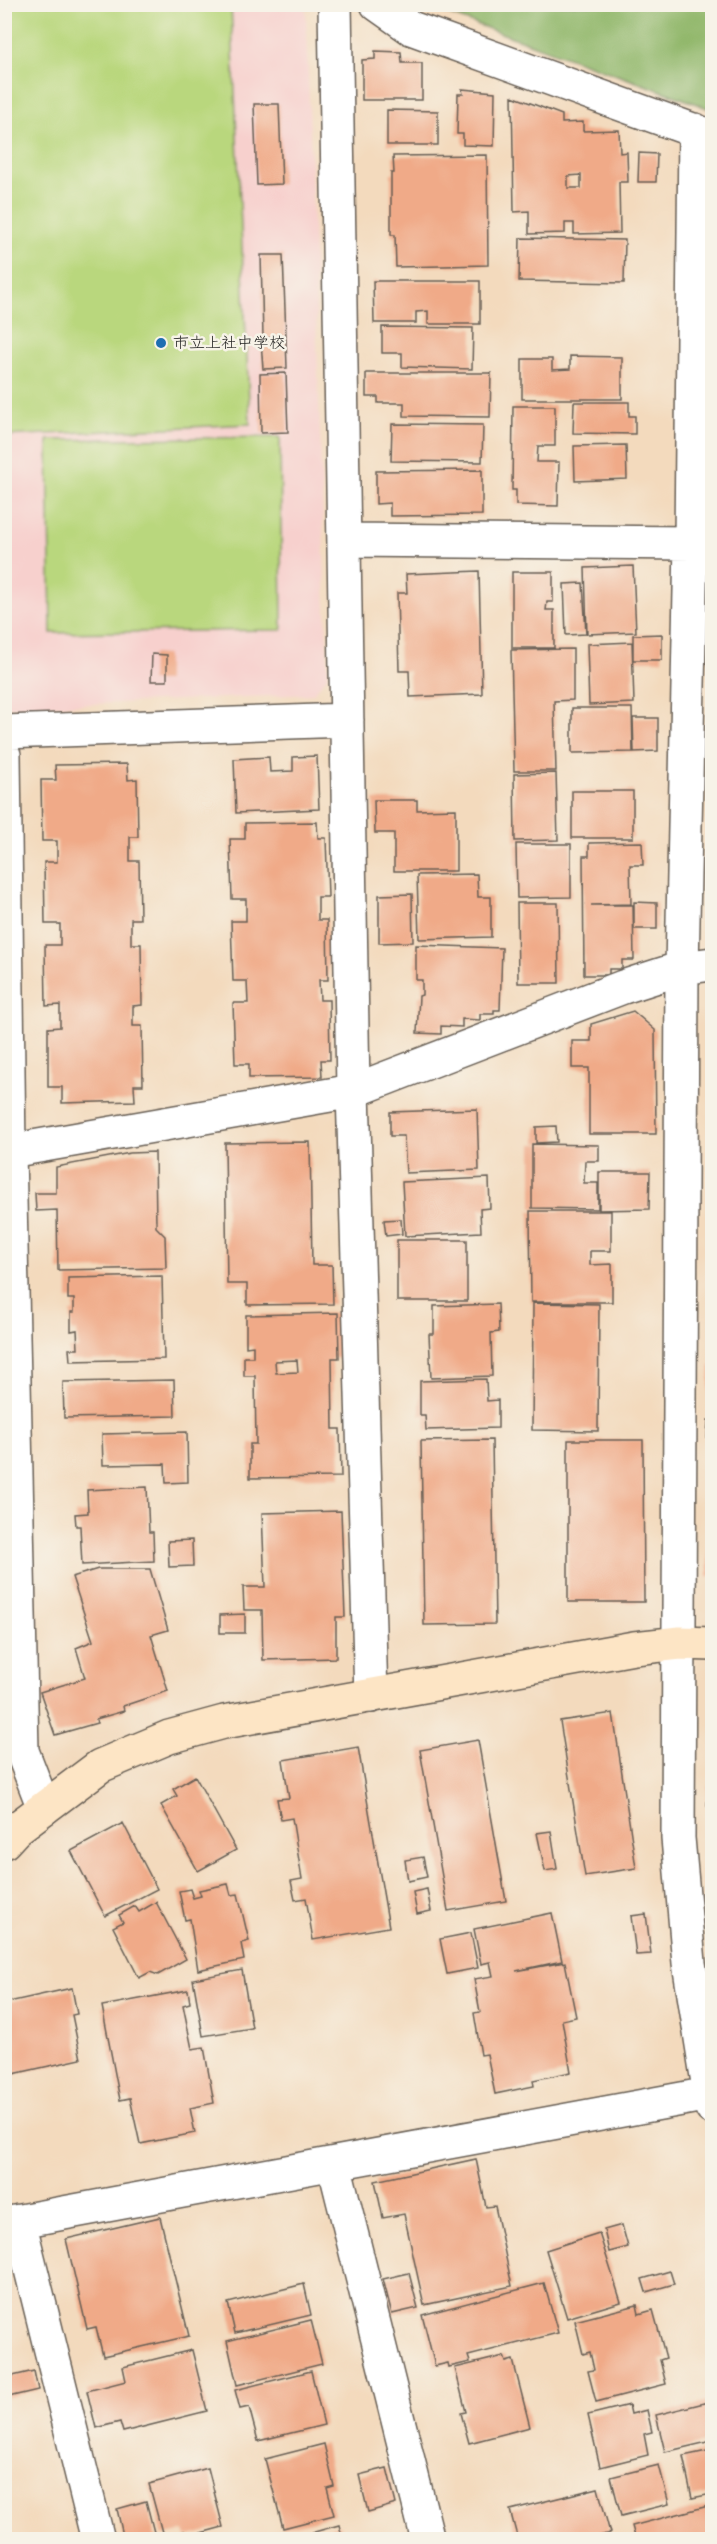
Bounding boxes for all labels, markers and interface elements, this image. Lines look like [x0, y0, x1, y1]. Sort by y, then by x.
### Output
place label: 市立上社中学校 [173, 333, 285, 353]
marker: 市立上社中学校 [154, 336, 168, 350]

